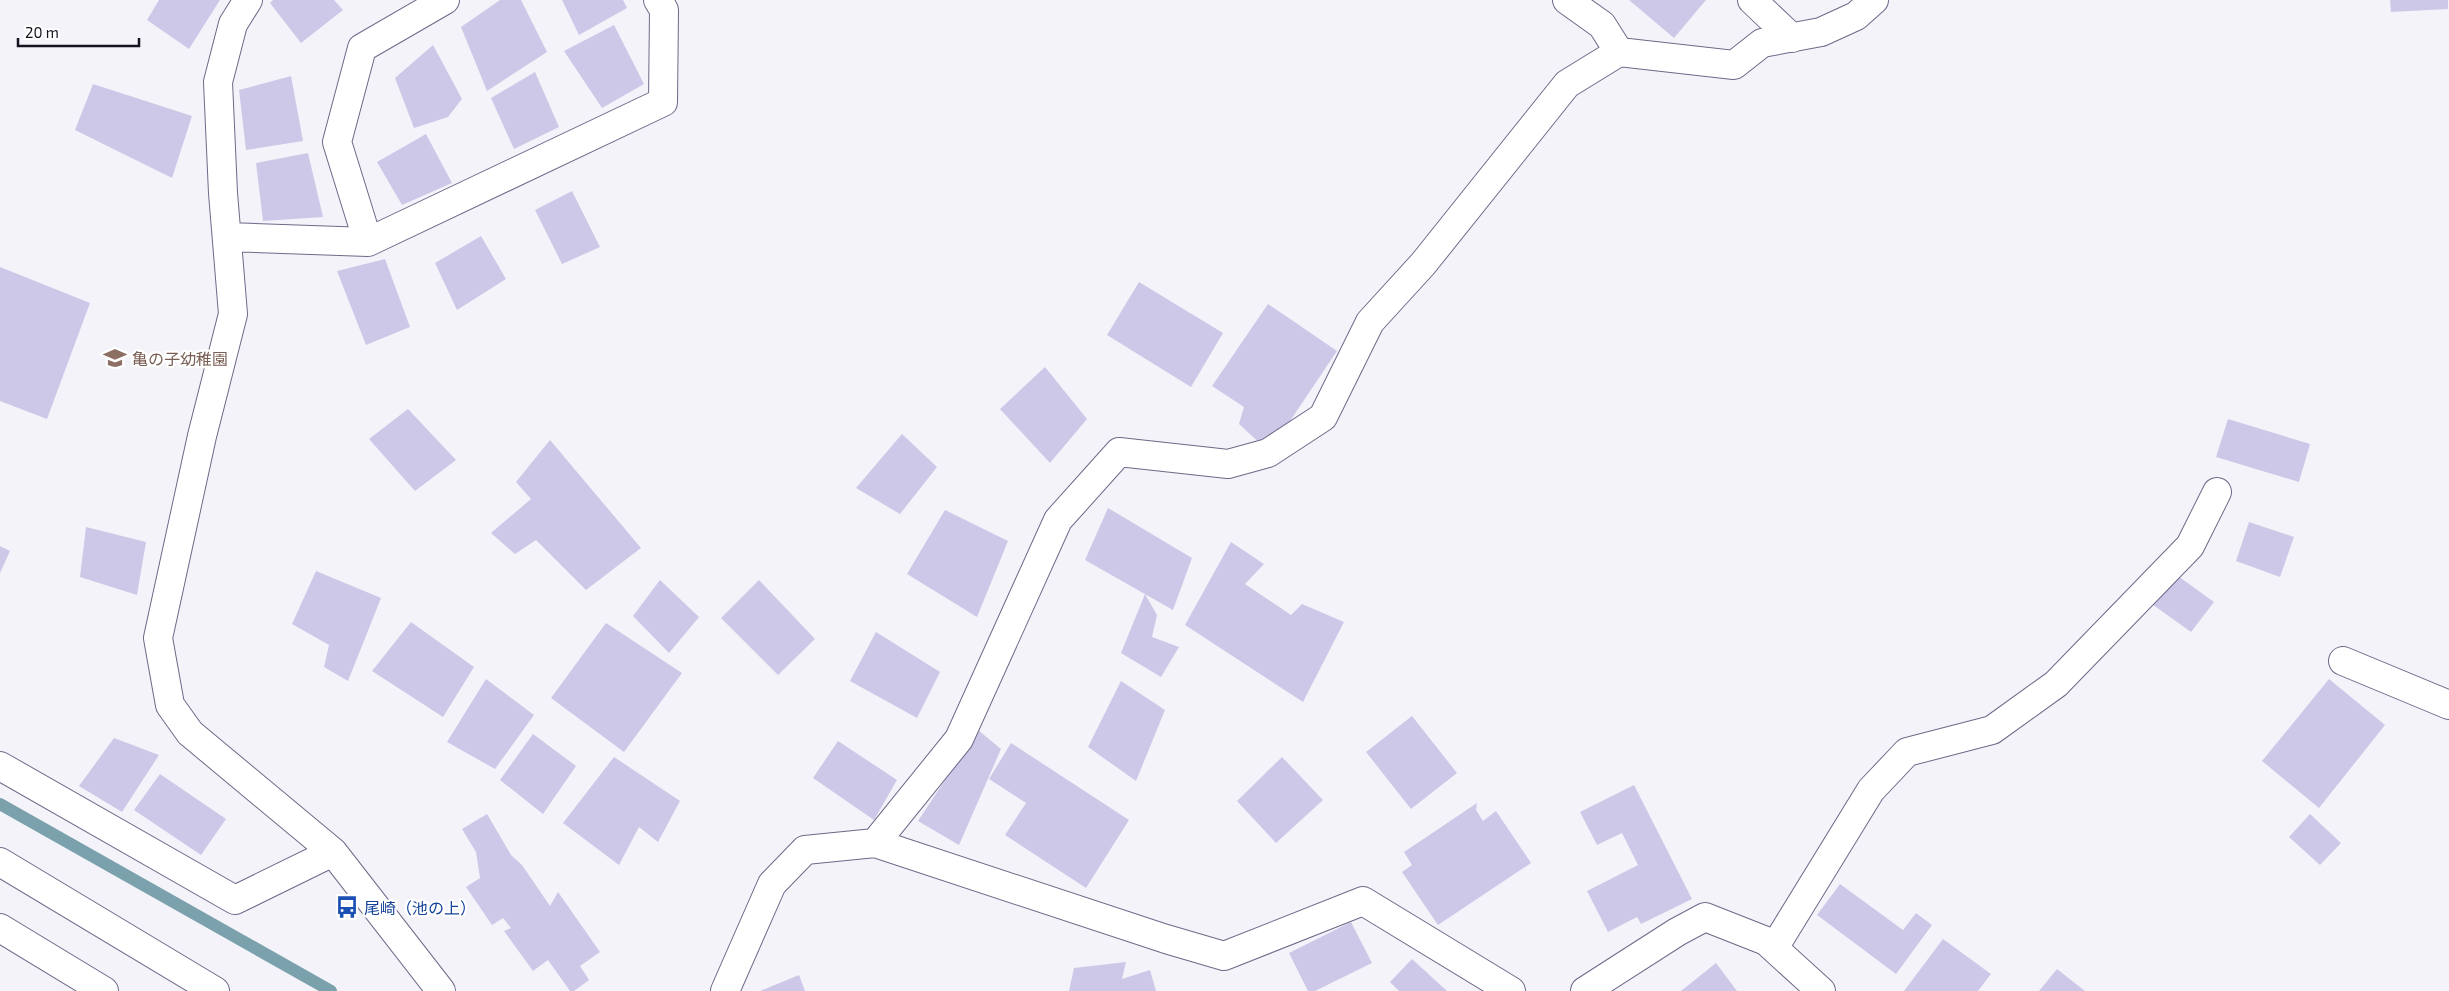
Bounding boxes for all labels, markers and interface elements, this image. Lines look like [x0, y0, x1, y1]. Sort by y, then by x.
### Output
scale bar [18, 15, 139, 47]
text: 20 m [25, 23, 59, 41]
school or university icon: 亀の子幼稚園 [102, 345, 128, 371]
place label: 亀の子幼稚園 [132, 349, 228, 368]
bus stop icon: 尾崎（池の上） [334, 894, 360, 920]
place label: 尾崎（池の上） [364, 898, 476, 917]

